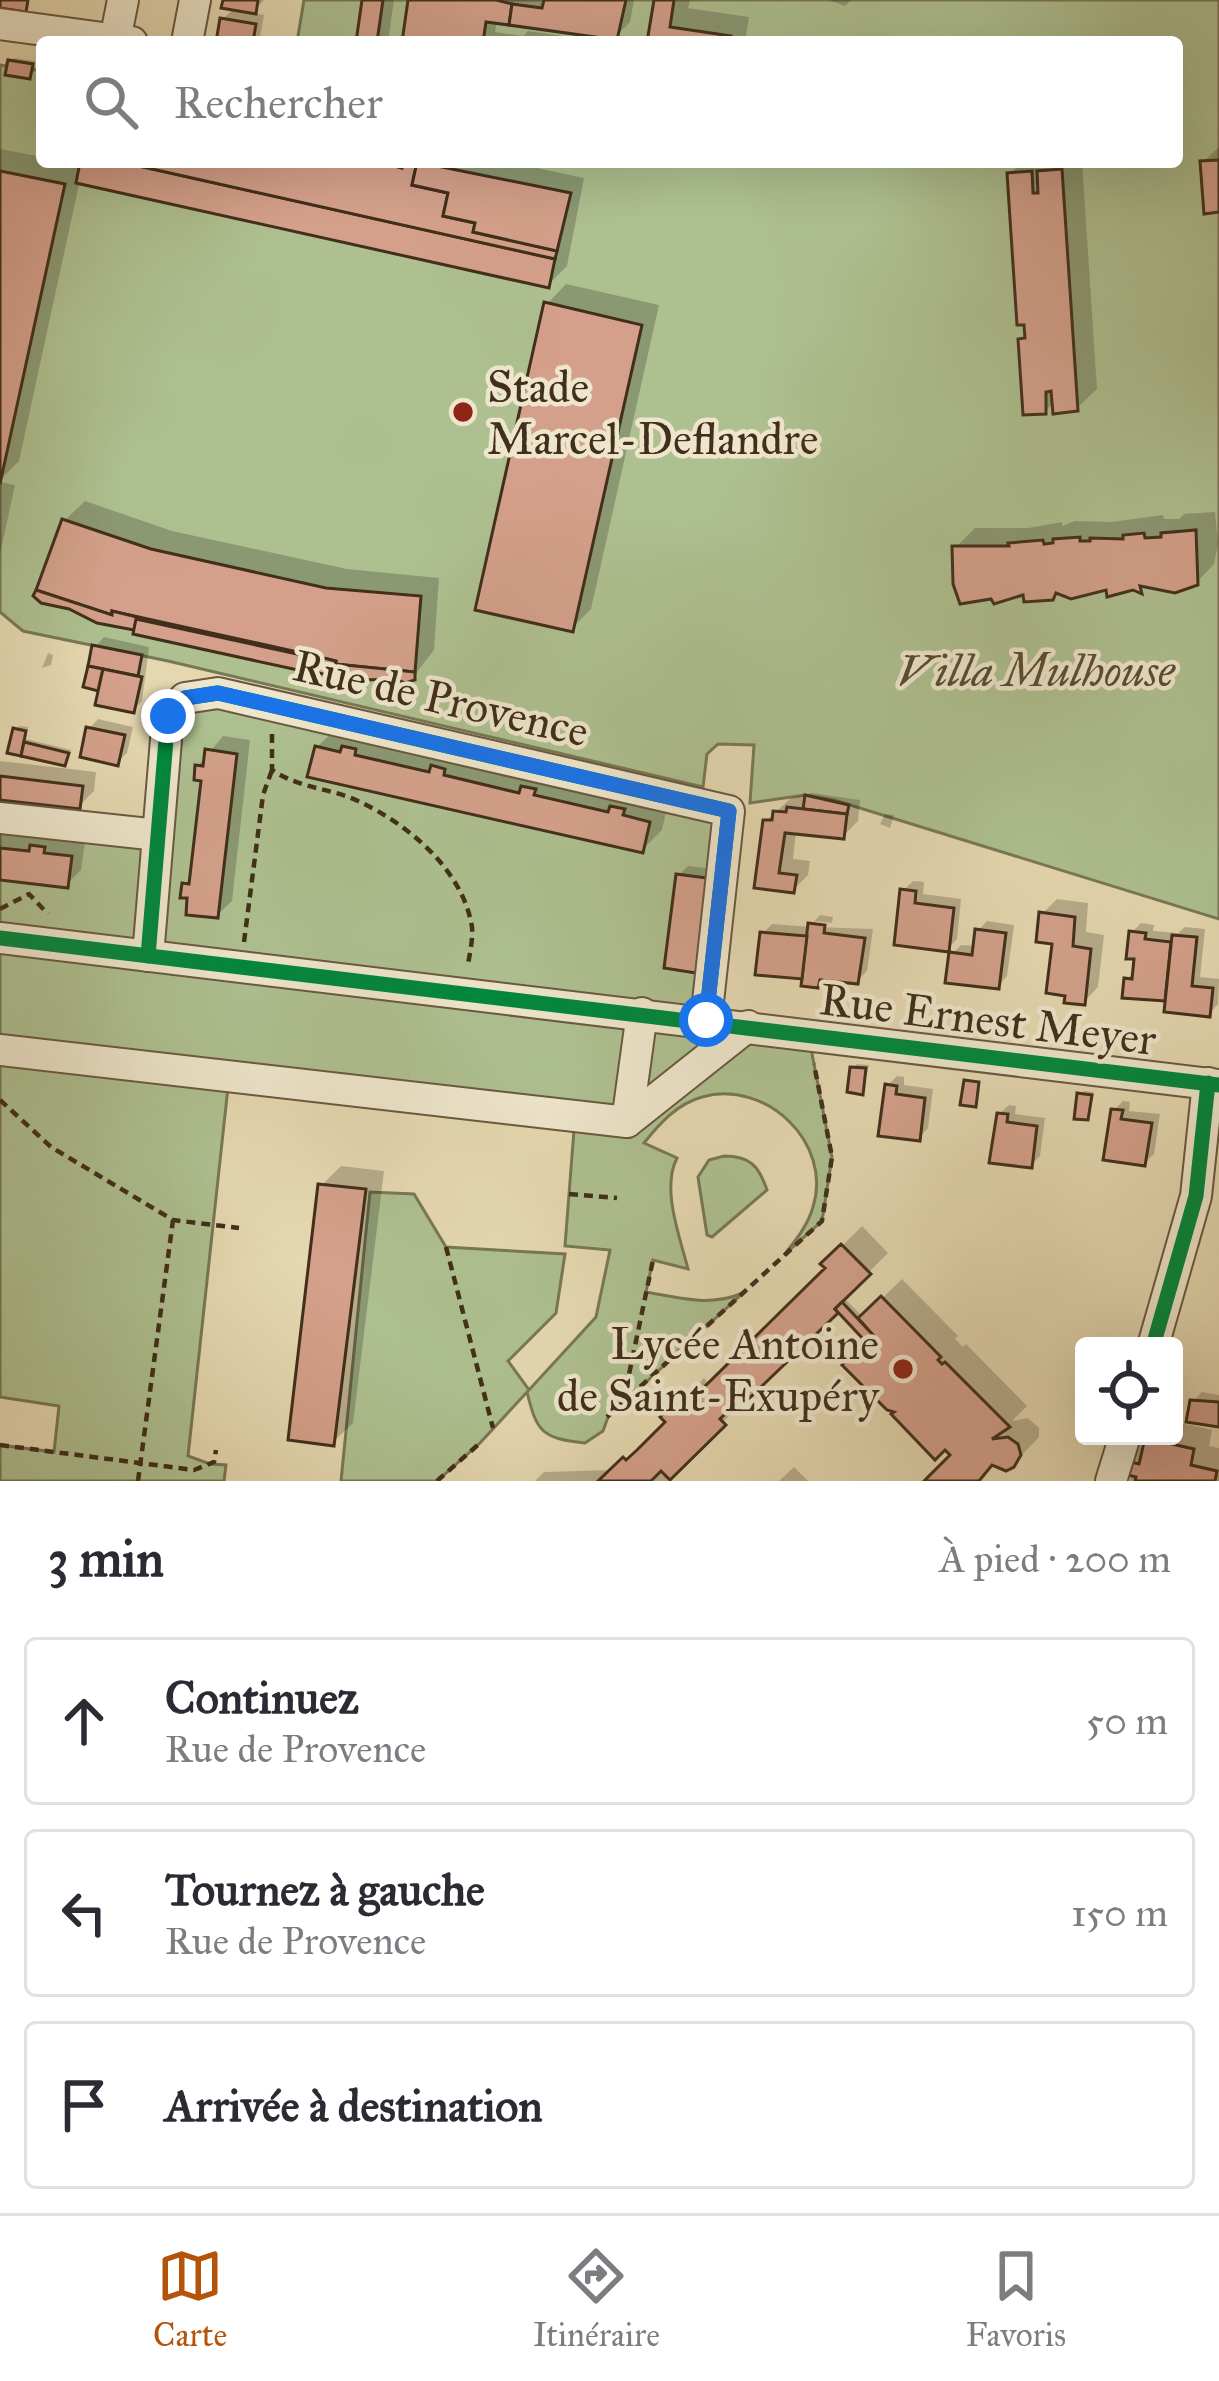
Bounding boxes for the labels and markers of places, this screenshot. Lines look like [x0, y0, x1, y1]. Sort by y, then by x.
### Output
place label: Stade Marcel-Deflandre [487, 359, 818, 466]
marker: Stade Marcel-Deflandre [450, 399, 476, 425]
place label: Lycée Antoine de Saint-Exupéry [557, 1316, 880, 1423]
marker: Lycée Antoine de Saint-Exupéry [890, 1356, 916, 1382]

